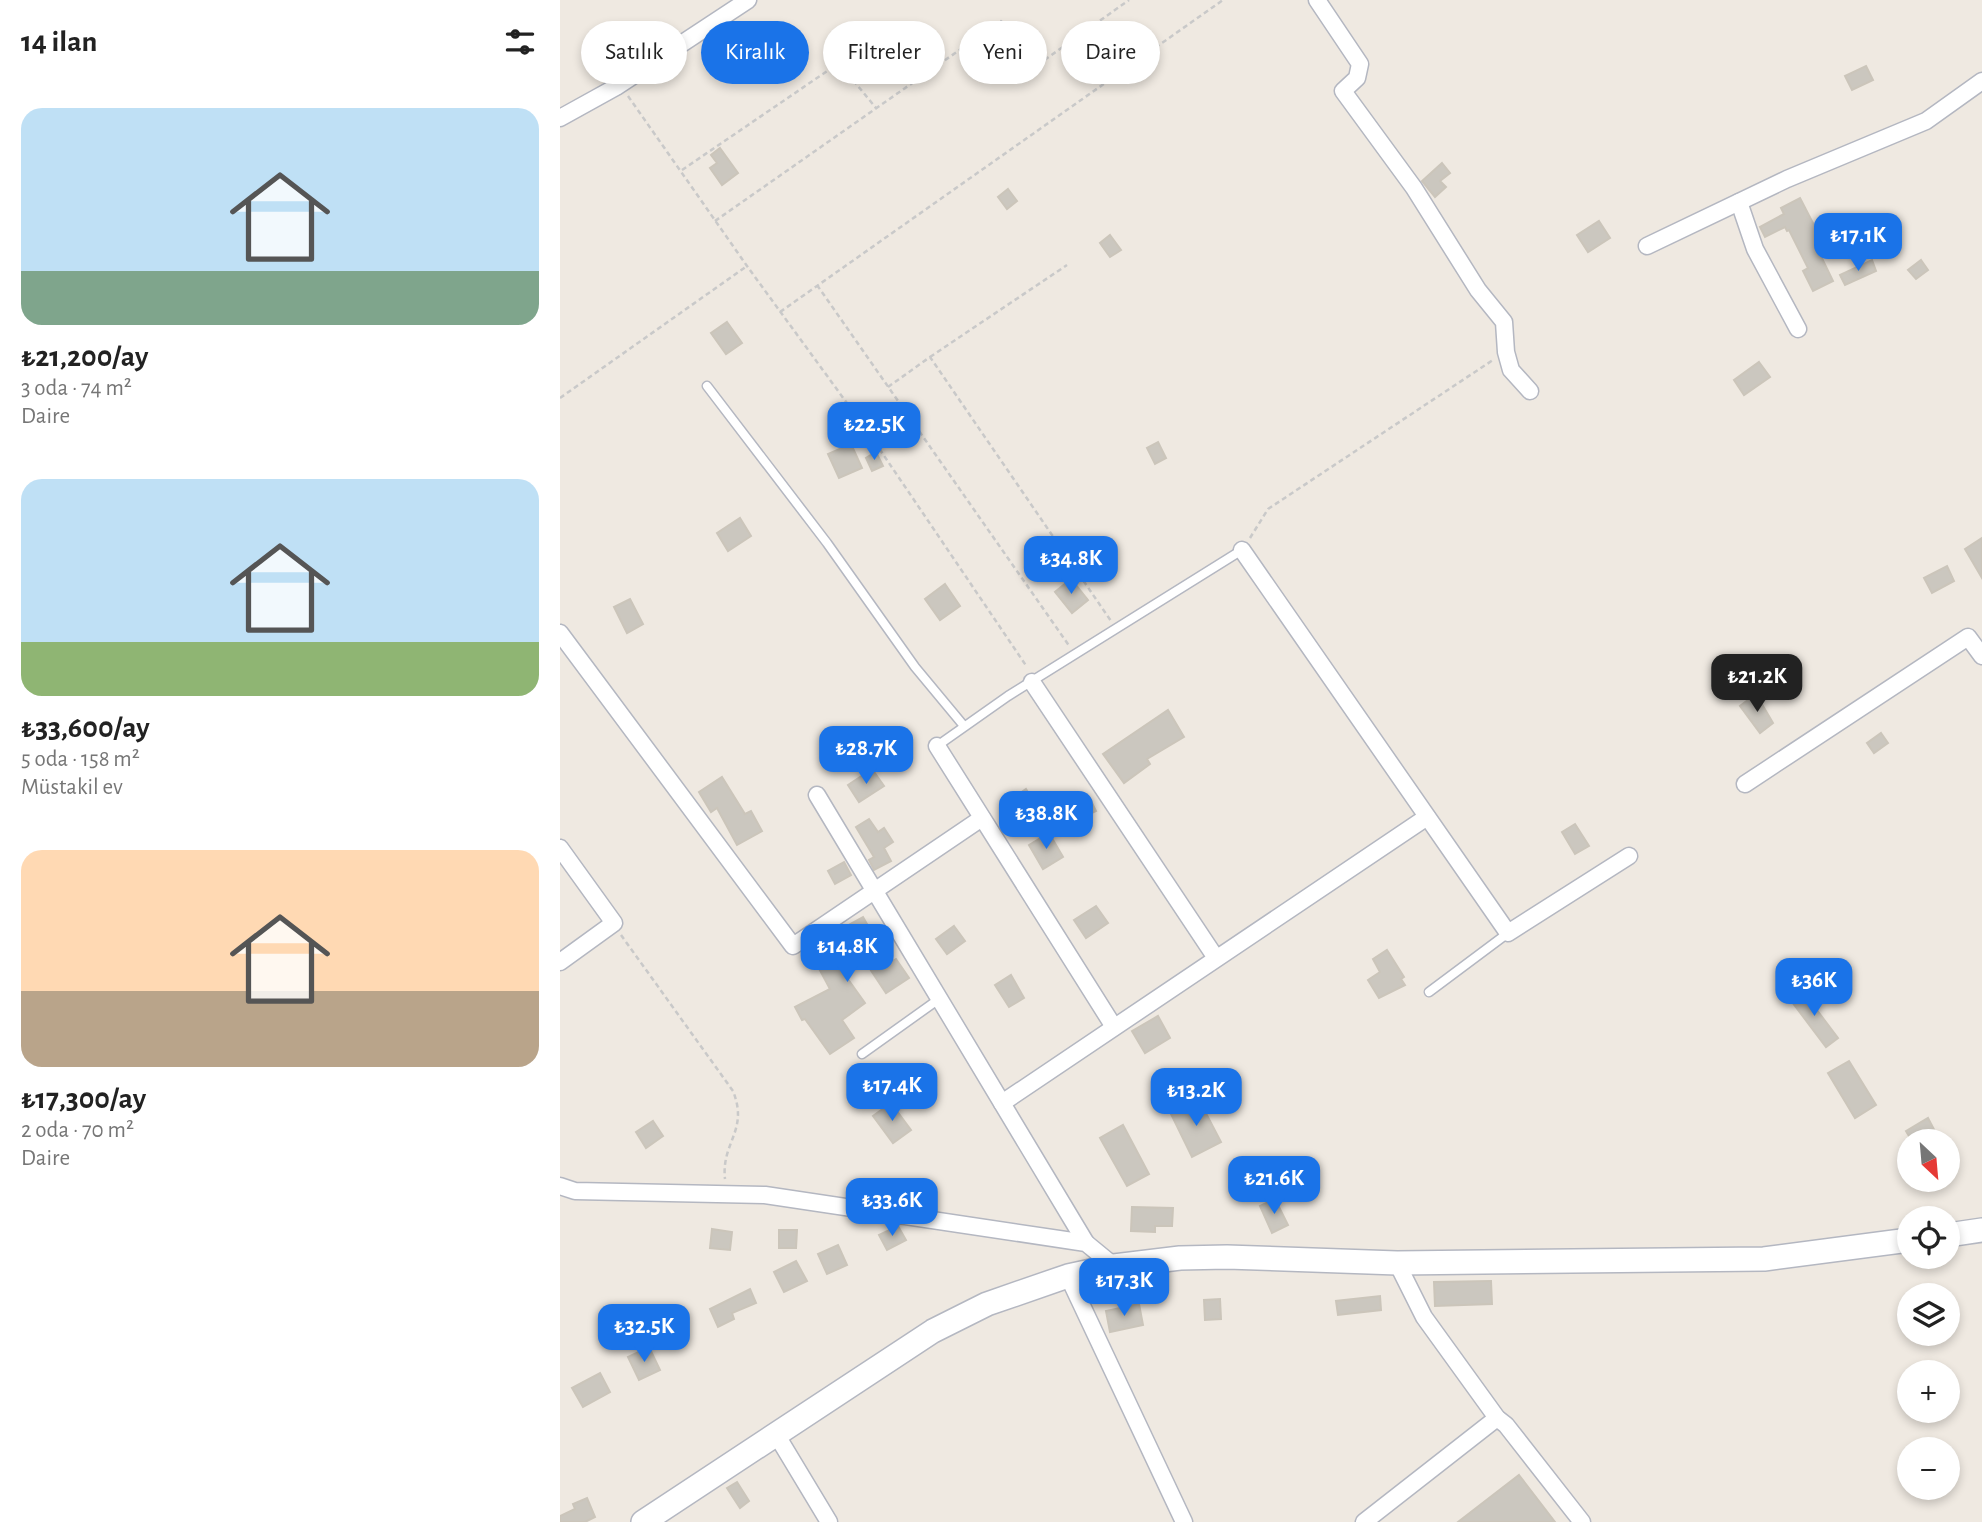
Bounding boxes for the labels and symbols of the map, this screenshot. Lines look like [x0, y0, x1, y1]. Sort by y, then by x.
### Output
pin: ₺17.1K [1801, 214, 1915, 273]
pin: ₺22.5K [817, 402, 931, 462]
pin: ₺34.8K [1014, 536, 1128, 596]
pin: ₺21.2K [1700, 654, 1814, 714]
pin: ₺28.7K [809, 726, 923, 786]
pin: ₺38.8K [989, 792, 1103, 851]
pin: ₺14.8K [790, 925, 904, 984]
pin: ₺36K [1773, 958, 1855, 1018]
pin: ₺17.4K [835, 1064, 949, 1123]
pin: ₺13.2K [1139, 1068, 1253, 1128]
north arrow [1897, 1129, 1960, 1192]
pin: ₺21.6K [1217, 1156, 1331, 1216]
pin: ₺33.6K [835, 1178, 949, 1238]
pin: ₺17.3K [1067, 1258, 1181, 1318]
pin: ₺32.5K [587, 1304, 701, 1364]

